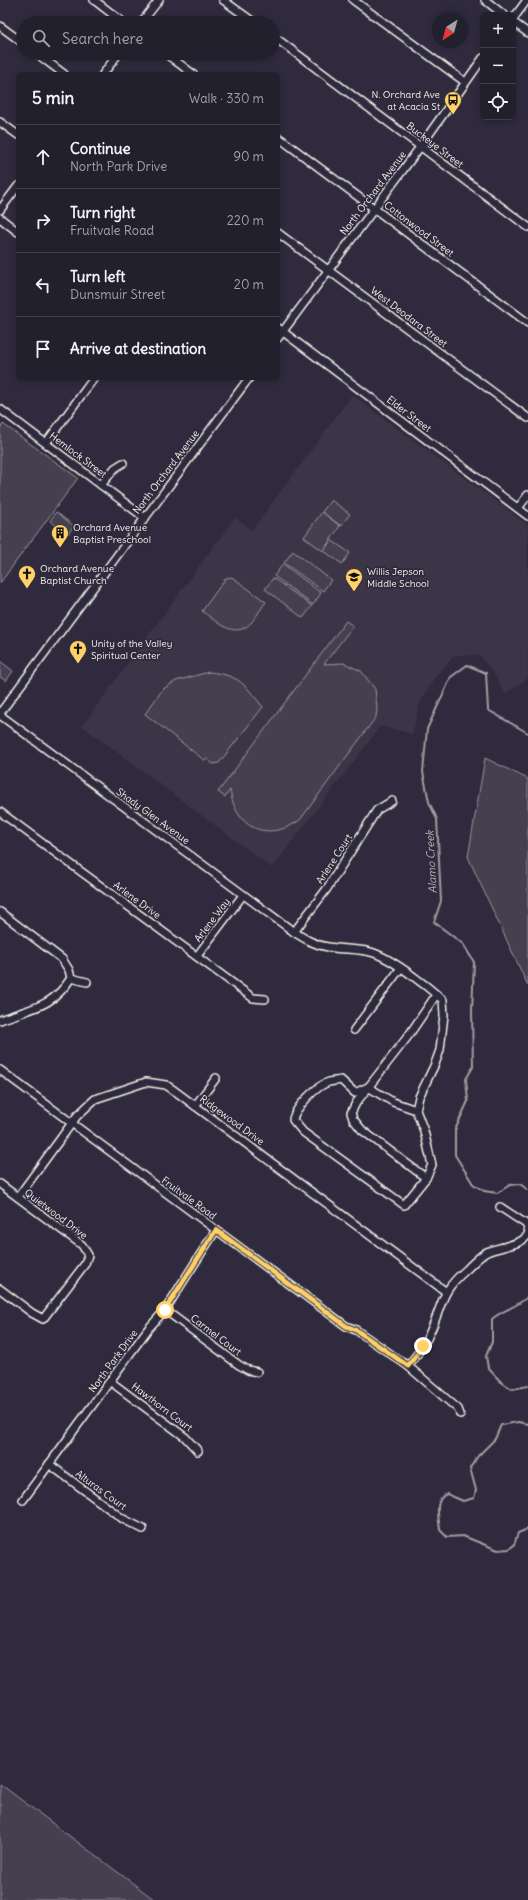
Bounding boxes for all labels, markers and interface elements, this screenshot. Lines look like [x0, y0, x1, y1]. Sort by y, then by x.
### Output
north arrow [432, 12, 468, 48]
map controls [480, 12, 516, 120]
button: + [480, 12, 516, 48]
search box [16, 16, 280, 60]
icon: search [30, 27, 52, 49]
text: Search here [62, 29, 143, 48]
button: − [480, 48, 516, 84]
button: locate [480, 84, 516, 120]
text: 5 min [32, 87, 74, 109]
place label: N. Orchard Ave at Acacia St [372, 88, 441, 113]
text: Walk · 330 m [189, 90, 264, 107]
bus stop icon: N. Orchard Ave at Acacia St [443, 90, 463, 115]
street label: Buckeye Street [404, 119, 467, 171]
text: Continue [70, 139, 131, 158]
icon: ahead [32, 146, 54, 168]
text: 90 m [233, 148, 264, 165]
street label: North Orchard Avenue [337, 148, 409, 238]
text: North Park Drive [70, 158, 167, 175]
street label: Cottonwood Street [381, 198, 457, 260]
text: Turn right [70, 203, 135, 222]
icon: right [32, 210, 54, 232]
text: 220 m [227, 212, 264, 229]
text: Fruitvale Road [70, 222, 154, 239]
text: Turn left [70, 267, 125, 286]
icon: left [32, 274, 54, 296]
text: 20 m [234, 276, 264, 293]
street label: West Deodara Street [368, 284, 450, 351]
text: Dunsmuir Street [70, 286, 165, 303]
icon: arrive [32, 338, 54, 360]
text: Arrive at destination [70, 339, 206, 358]
street label: Elder Street [384, 393, 434, 435]
street label: North Orchard Avenue [130, 427, 202, 517]
street label: Hemlock Street [47, 429, 110, 481]
place label: Orchard Avenue Baptist Preschool [73, 521, 151, 546]
building icon: Orchard Avenue Baptist Preschool [50, 523, 70, 548]
place label: Orchard Avenue Baptist Church [40, 562, 114, 587]
church icon: Orchard Avenue Baptist Church [17, 564, 37, 589]
place label: Willis Jepson Middle School [367, 565, 429, 590]
school or university icon: Willis Jepson Middle School [344, 567, 364, 592]
place label: Unity of the Valley Spiritual Center [91, 637, 172, 662]
church icon: Unity of the Valley Spiritual Center [68, 639, 88, 664]
street label: Shady Glen Avenue [114, 785, 192, 847]
water label: Alamo Creek [422, 829, 440, 894]
street label: Arlene Court [313, 831, 355, 886]
street label: Arlene Drive [111, 878, 163, 922]
street label: Arlene Way [191, 895, 233, 945]
street label: Ridgewood Drive [197, 1092, 267, 1148]
street label: Fruitvale Road [159, 1174, 219, 1222]
street label: Quietwood Drive [22, 1186, 90, 1242]
route start [156, 1301, 174, 1319]
street label: Carmel Court [188, 1312, 245, 1359]
street label: North Park Drive [86, 1327, 140, 1395]
route end [414, 1337, 432, 1355]
street label: Hawthorn Court [129, 1380, 196, 1435]
street label: Alturas Court [73, 1467, 130, 1513]

